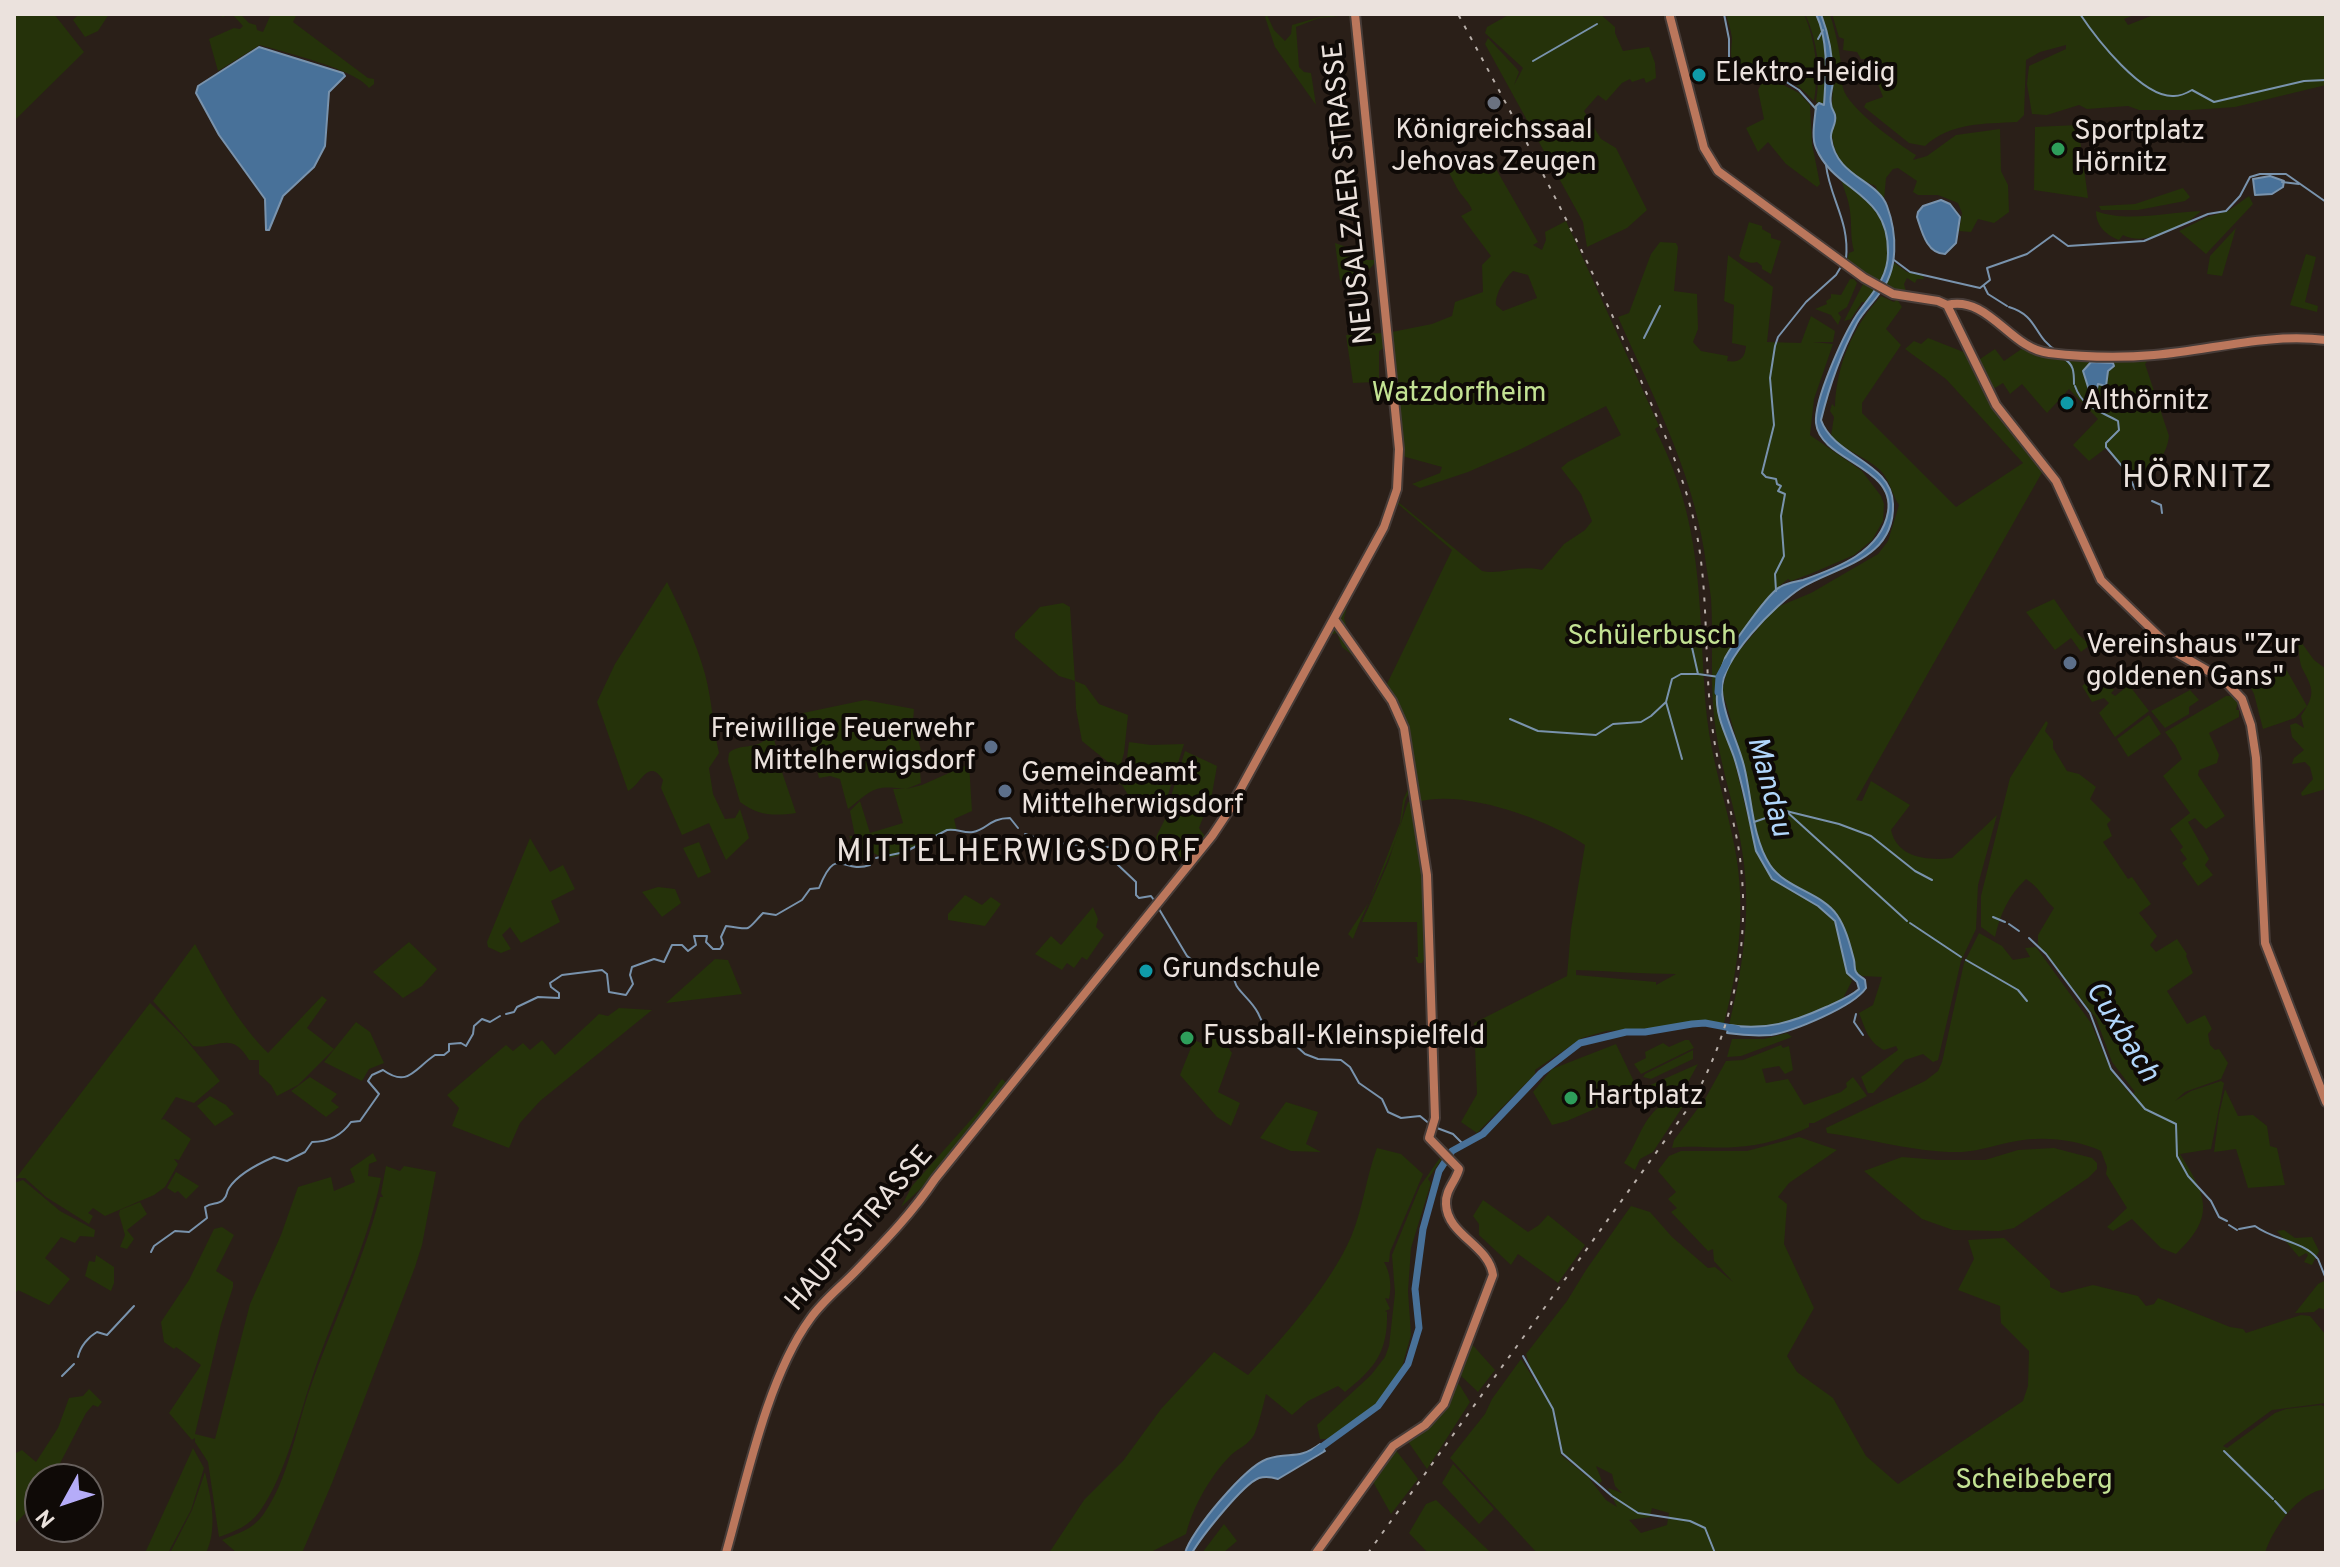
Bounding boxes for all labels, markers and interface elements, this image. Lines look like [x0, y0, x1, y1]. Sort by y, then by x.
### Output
street label: NEUSALZAER STRASSE [1318, 40, 1384, 346]
place label: Elektro-Heidig [1715, 58, 1896, 92]
marker: Elektro-Heidig [1690, 66, 1708, 84]
marker: Königreichssaal Jehovas Zeugen [1485, 94, 1503, 112]
place label: Königreichssaal Jehovas Zeugen [1391, 115, 1597, 181]
place label: Sportplatz Hörnitz [2074, 116, 2205, 182]
marker: Sportplatz Hörnitz [2049, 140, 2067, 158]
park label: Watzdorfheim [1371, 378, 1547, 412]
place label: Althörnitz [2083, 386, 2210, 420]
marker: Althörnitz [2058, 394, 2076, 412]
district label: HÖRNITZ [2122, 462, 2274, 500]
park label: Schülerbusch [1567, 621, 1737, 655]
place label: Vereinshaus "Zur goldenen Gans" [2086, 630, 2301, 696]
marker: Vereinshaus "Zur goldenen Gans" [2061, 654, 2079, 672]
place label: Freiwillige Feuerwehr Mittelherwigsdorf [711, 714, 975, 780]
water label: Mandau [1736, 733, 1798, 841]
marker: Freiwillige Feuerwehr Mittelherwigsdorf [982, 738, 1000, 756]
place label: Gemeindeamt Mittelherwigsdorf [1021, 758, 1243, 824]
marker: Gemeindeamt Mittelherwigsdorf [996, 782, 1014, 800]
district label: MITTELHERWIGSDORF [836, 836, 1202, 874]
place label: Grundschule [1162, 954, 1321, 988]
marker: Grundschule [1137, 962, 1155, 980]
water label: Cuxbach [2075, 976, 2165, 1090]
place label: Fussball-Kleinspielfeld [1203, 1021, 1485, 1055]
marker: Fussball-Kleinspielfeld [1178, 1029, 1196, 1047]
place label: Hartplatz [1587, 1081, 1704, 1115]
marker: Hartplatz [1562, 1089, 1580, 1107]
street label: HAUPTSTRASSE [780, 1140, 942, 1320]
north arrow [24, 1463, 104, 1543]
park label: Scheibeberg [1955, 1465, 2113, 1499]
text: N [31, 1503, 62, 1532]

